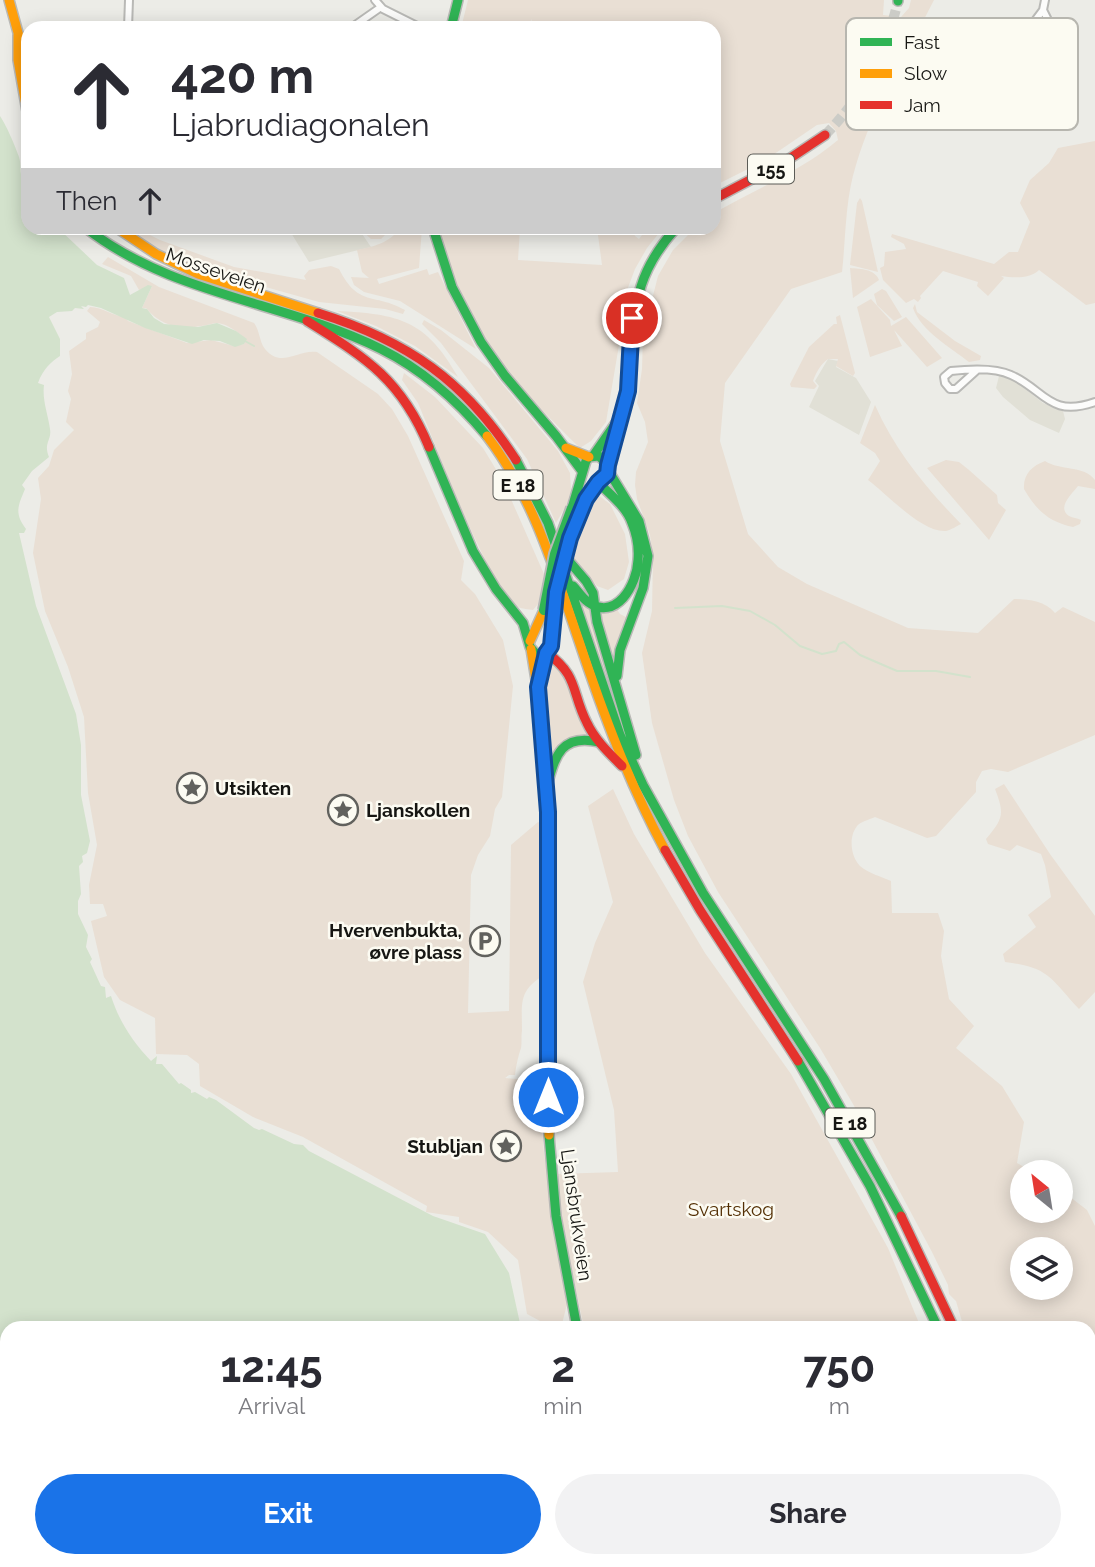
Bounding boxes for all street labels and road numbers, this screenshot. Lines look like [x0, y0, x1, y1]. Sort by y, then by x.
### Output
road number: 155 [748, 154, 794, 184]
street label: Mosseveien [163, 243, 269, 297]
road number: E 18 [494, 471, 542, 500]
road number: E 18 [826, 1108, 874, 1138]
street label: Ljansbrukveien [557, 1148, 597, 1282]

